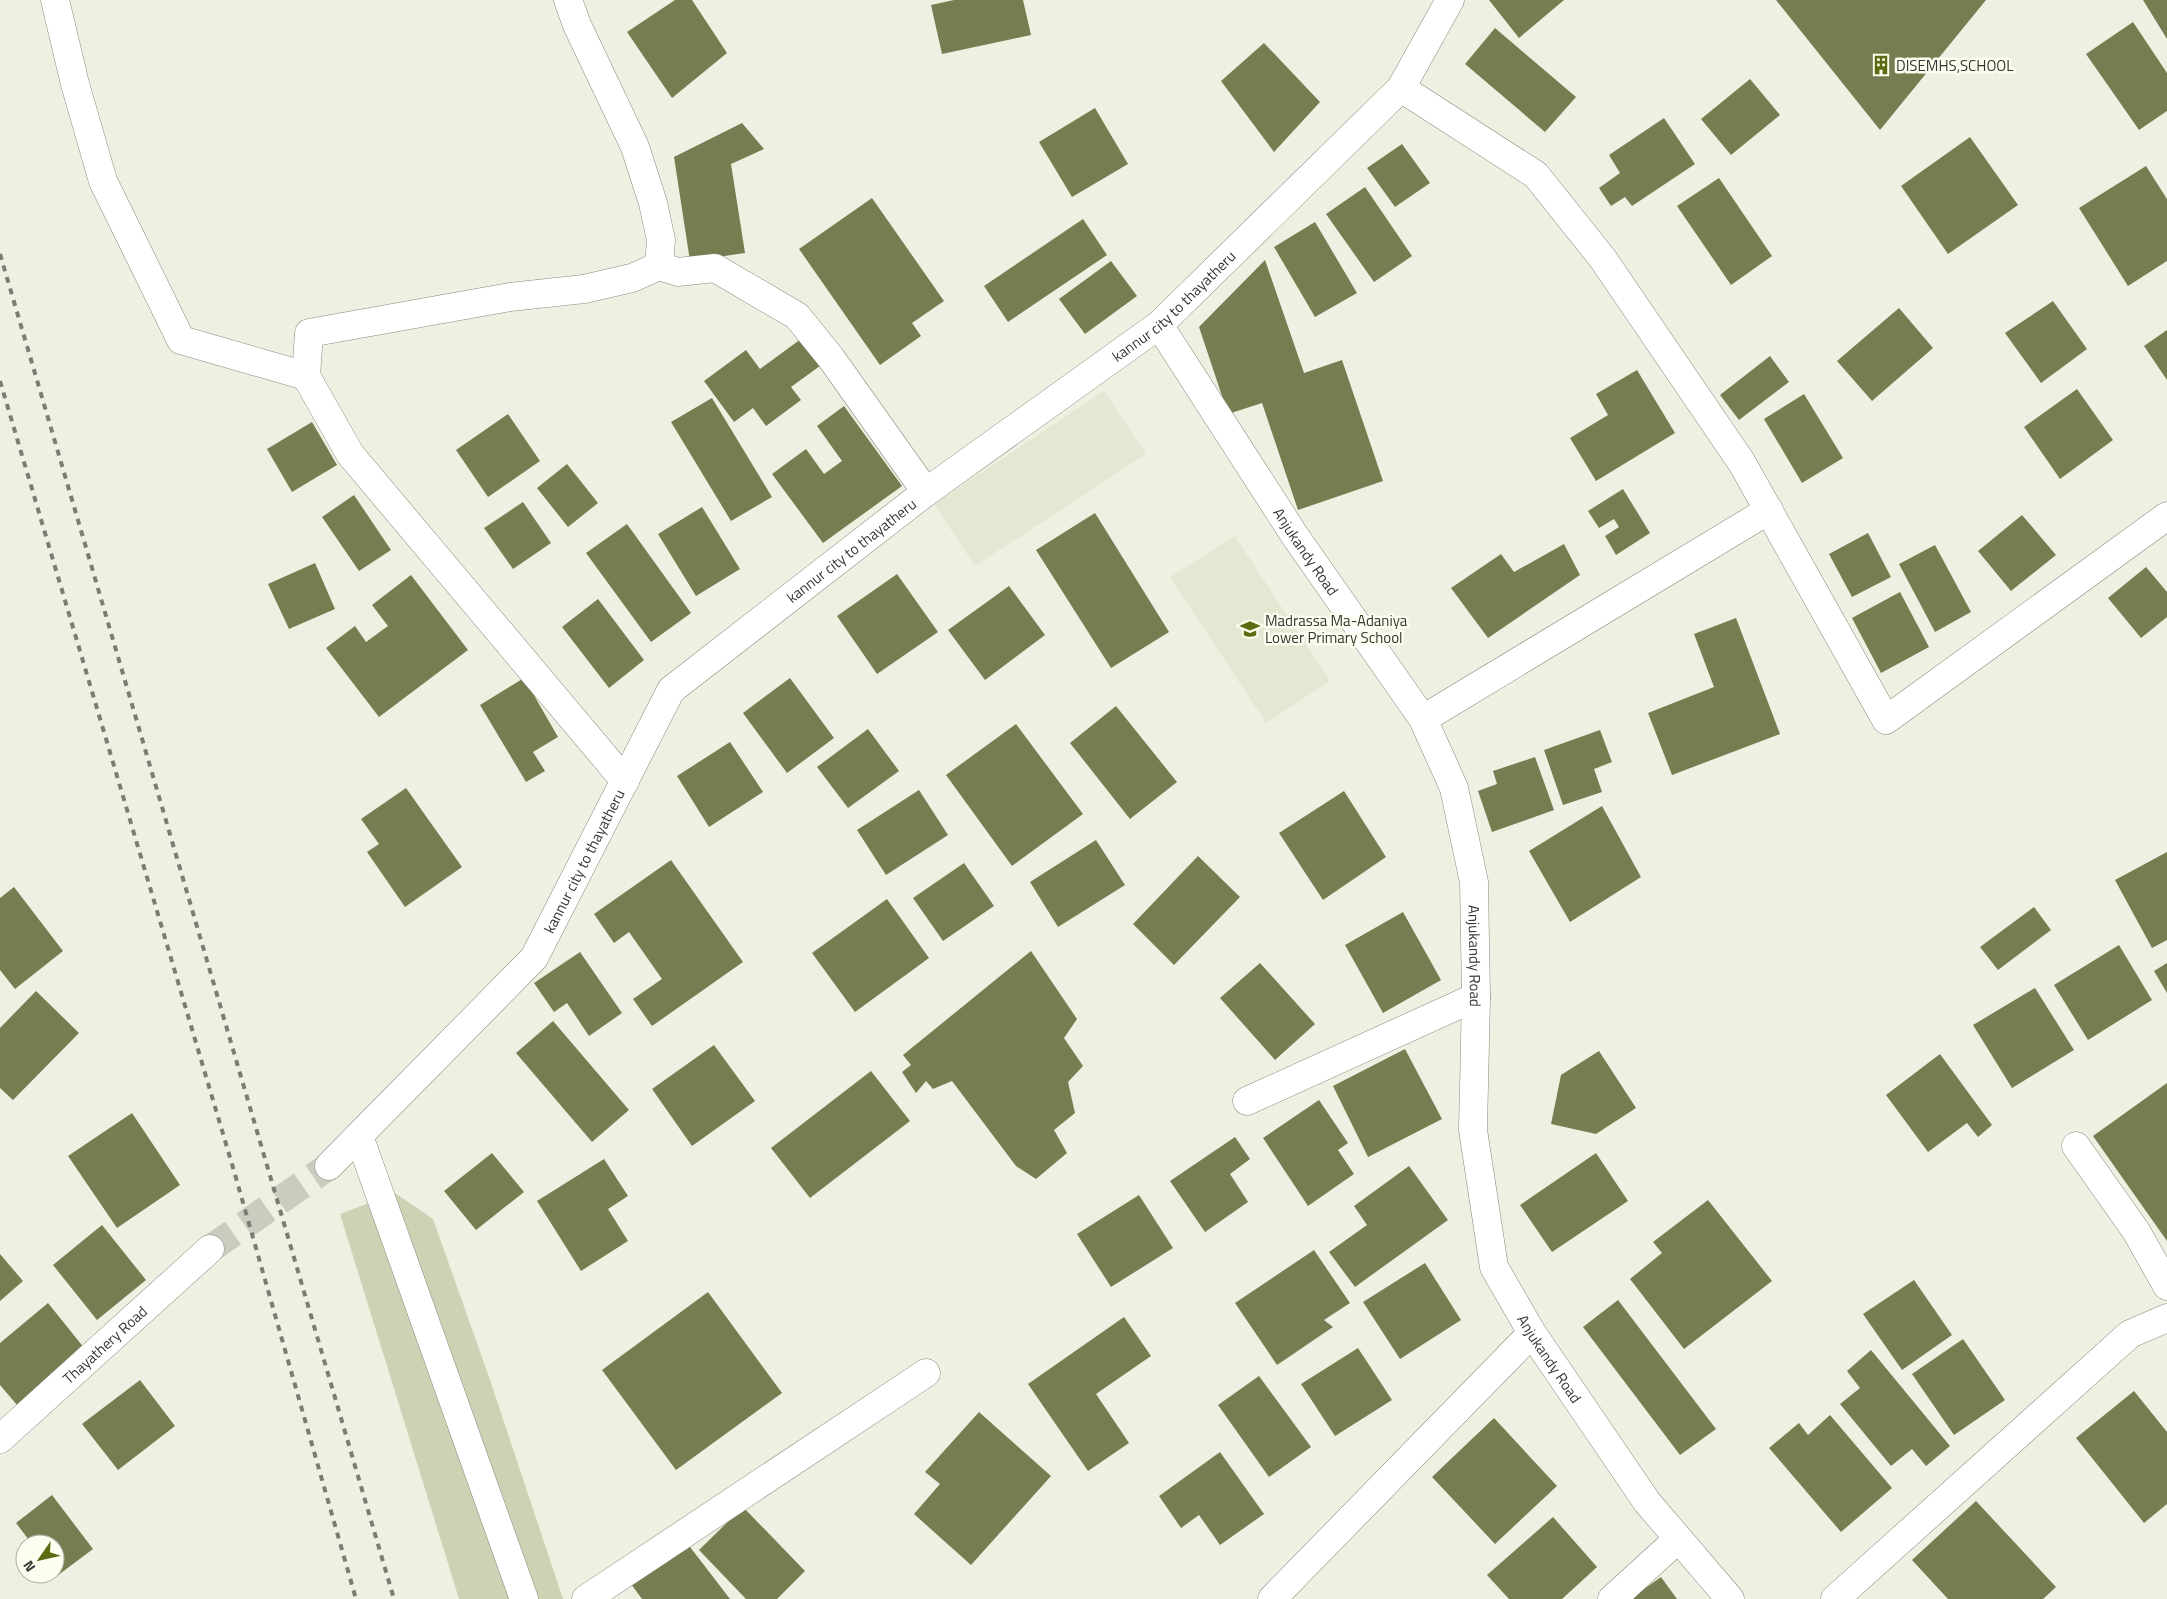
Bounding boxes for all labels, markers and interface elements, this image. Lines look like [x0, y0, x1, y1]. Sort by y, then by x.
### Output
building icon: DISEMHS,SCHOOL [1870, 54, 1892, 76]
place label: DISEMHS,SCHOOL [1896, 54, 2013, 77]
street label: kannur city to thayatheru [1107, 245, 1241, 367]
street label: kannur city to thayatheru [781, 492, 921, 608]
street label: Anjukandy Road [1268, 503, 1345, 600]
place label: Madrassa Ma-Adaniya Lower Primary School [1265, 609, 1408, 649]
school or university icon: Madrassa Ma-Adaniya Lower Primary School [1239, 618, 1261, 640]
street label: kannur city to thayatheru [537, 785, 630, 937]
street label: Anjukandy Road [1463, 905, 1488, 1007]
street label: Thayathery Road [57, 1300, 152, 1389]
street label: Anjukandy Road [1512, 1310, 1588, 1407]
north arrow [15, 1534, 65, 1584]
text: N [17, 1557, 40, 1576]

